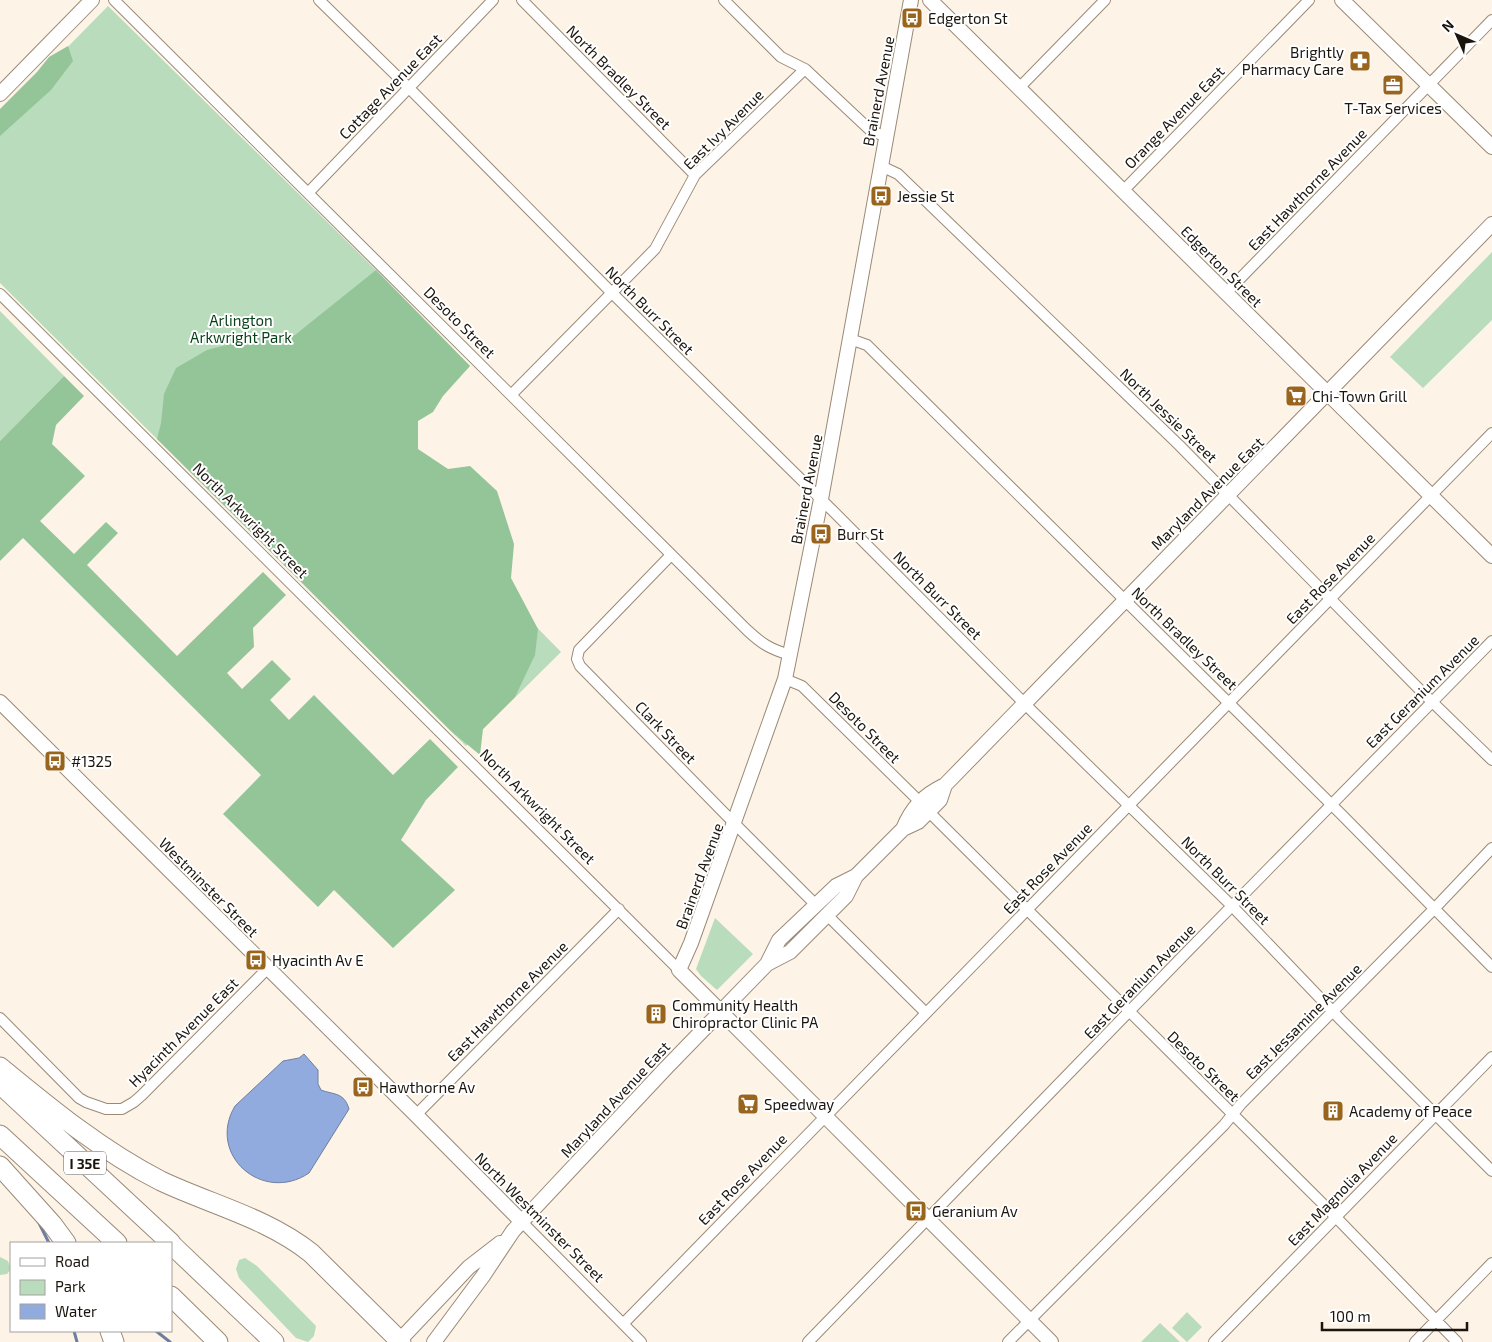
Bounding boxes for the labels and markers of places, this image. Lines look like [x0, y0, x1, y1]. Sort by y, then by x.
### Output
bus stop icon: Edgerton St [900, 6, 924, 30]
place label: Edgerton St [928, 9, 1008, 27]
place label: Brightly Pharmacy Care [1242, 43, 1344, 78]
pharmacy icon: Brightly Pharmacy Care [1348, 49, 1372, 73]
office icon: T-Tax Services [1381, 73, 1405, 97]
place label: T-Tax Services [1344, 99, 1442, 117]
bus stop icon: Jessie St [869, 184, 893, 208]
place label: Jessie St [897, 187, 955, 205]
supermarket icon: Chi-Town Grill [1284, 384, 1308, 408]
place label: Chi-Town Grill [1312, 387, 1407, 405]
bus stop icon: Burr St [809, 522, 833, 546]
place label: Burr St [837, 525, 884, 543]
bus stop icon: #1325 [43, 749, 67, 773]
place label: #1325 [71, 752, 112, 770]
bus stop icon: Hyacinth Av E [244, 948, 268, 972]
place label: Hyacinth Av E [272, 951, 364, 969]
place label: Community Health Chiropractor Clinic PA [672, 996, 819, 1031]
building icon: Community Health Chiropractor Clinic PA [644, 1002, 668, 1026]
bus stop icon: Hawthorne Av [351, 1075, 375, 1099]
place label: Hawthorne Av [379, 1078, 475, 1096]
supermarket icon: Speedway [736, 1092, 760, 1116]
place label: Speedway [764, 1095, 834, 1113]
building icon: Academy of Peace [1321, 1099, 1345, 1123]
place label: Academy of Peace [1349, 1102, 1472, 1120]
bus stop icon: Geranium Av [904, 1199, 928, 1223]
place label: Geranium Av [932, 1202, 1018, 1220]

